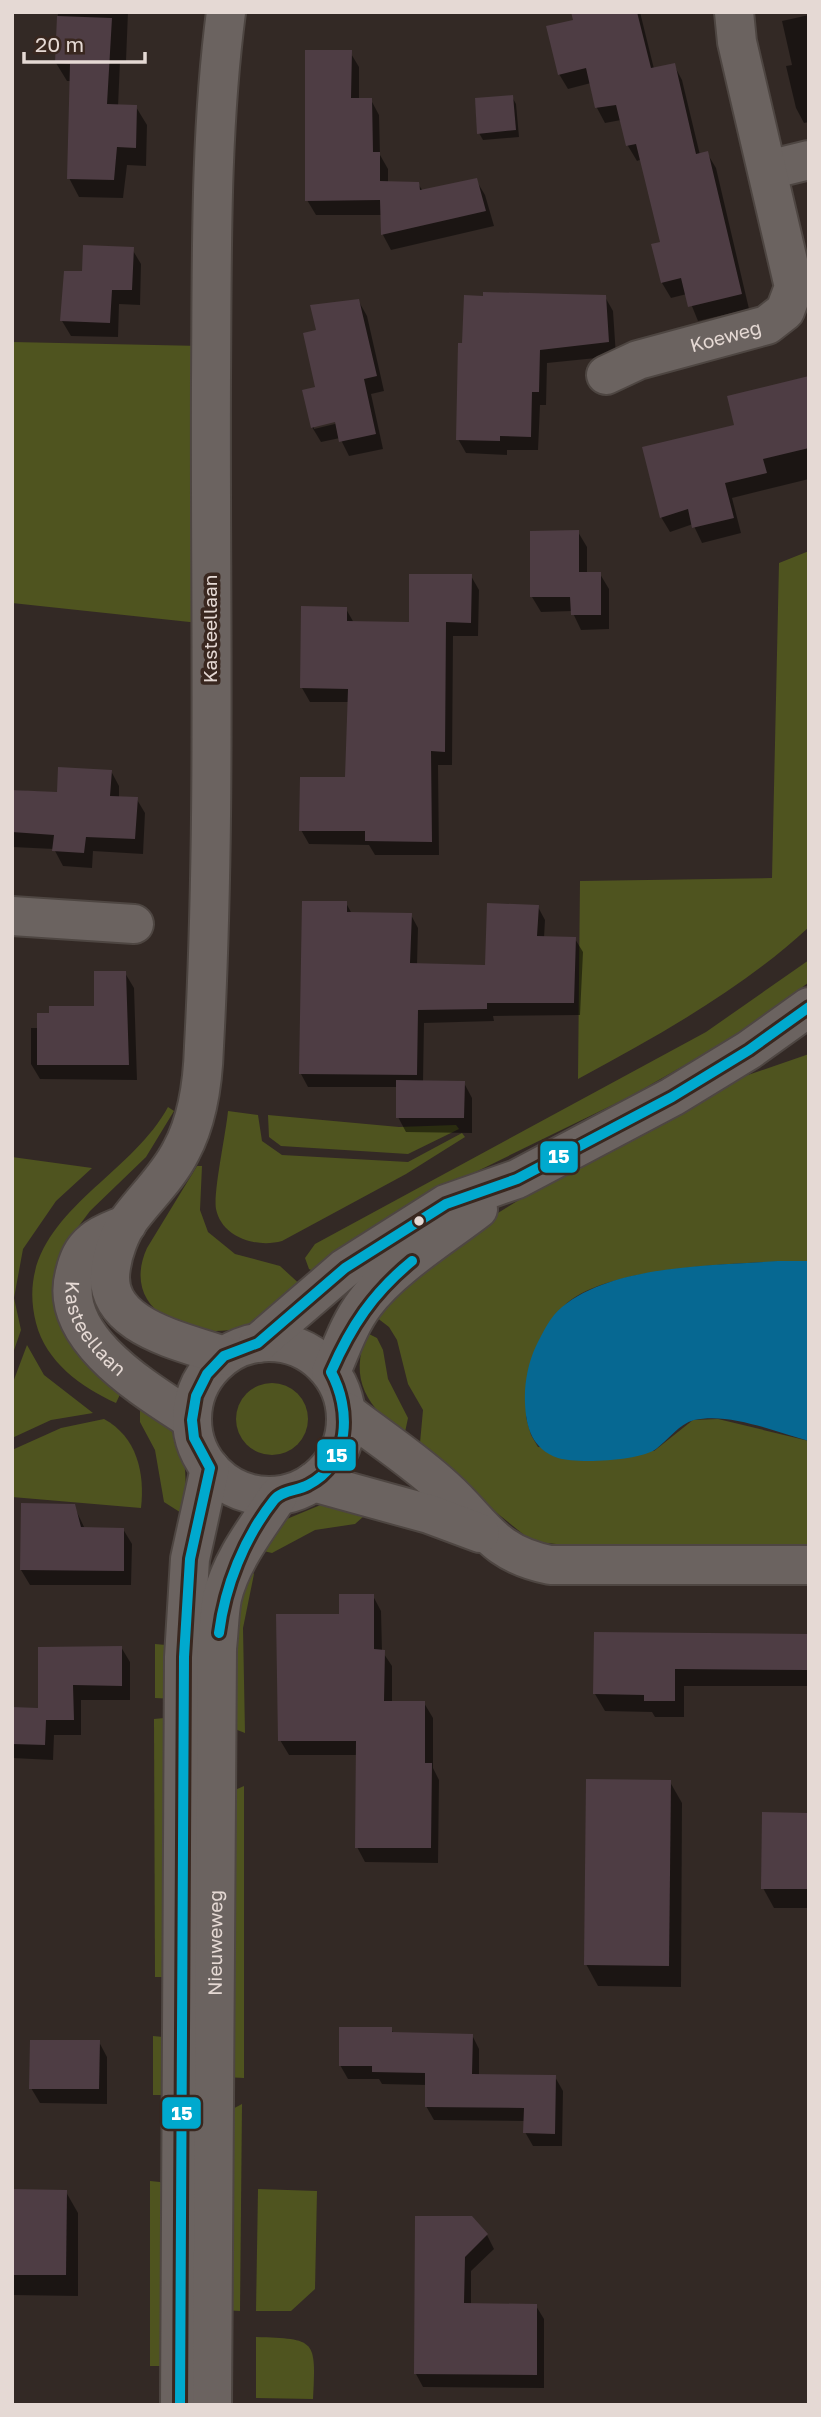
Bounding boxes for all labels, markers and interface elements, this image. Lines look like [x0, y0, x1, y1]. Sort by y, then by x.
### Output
scale bar [24, 21, 145, 65]
text: 20 m [35, 31, 84, 57]
street label: Koeweg [687, 315, 764, 356]
street label: Kasteellaan [198, 575, 221, 683]
line badge: 15 [539, 1140, 579, 1174]
text: 15 [548, 1144, 570, 1167]
unlabelled marker [412, 1214, 426, 1228]
street label: Kasteellaan [61, 1280, 131, 1380]
line badge: 15 [316, 1438, 357, 1472]
text: 15 [326, 1443, 348, 1466]
street label: Nieuweweg [203, 1890, 226, 1996]
line badge: 15 [161, 2096, 202, 2130]
text: 15 [171, 2101, 193, 2124]

